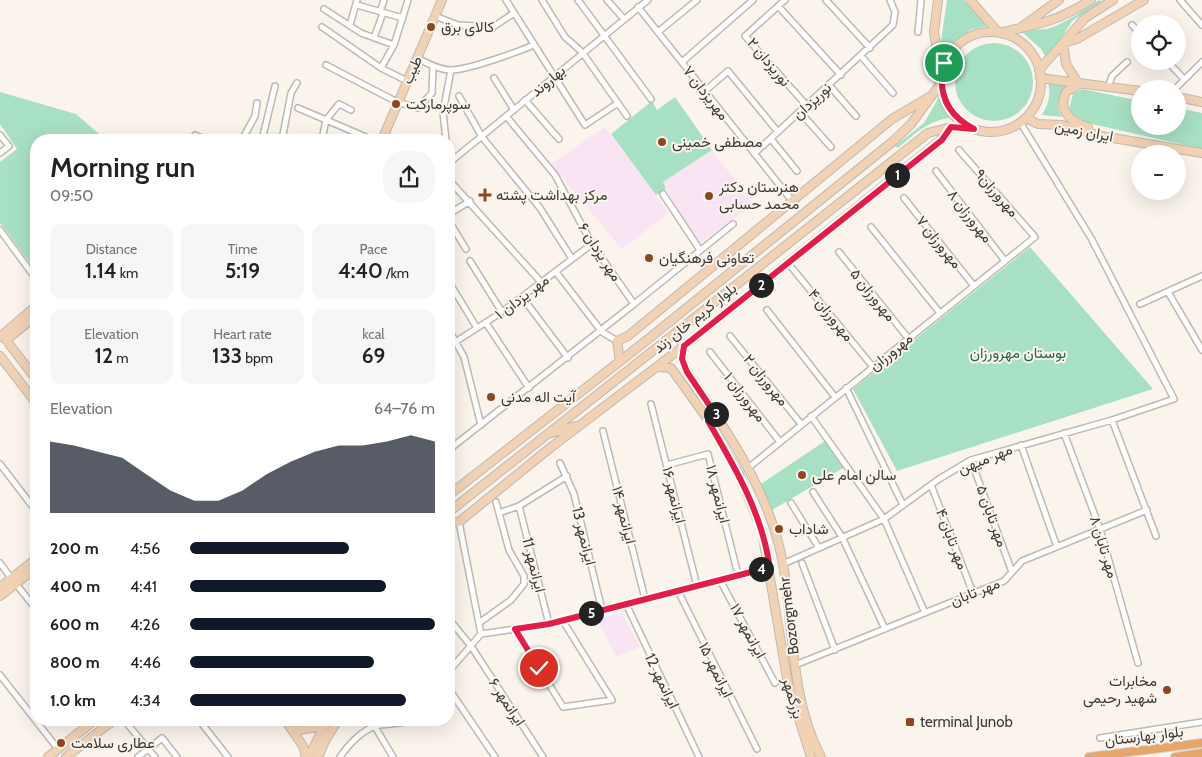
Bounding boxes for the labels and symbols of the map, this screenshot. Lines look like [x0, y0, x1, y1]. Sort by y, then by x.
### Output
place label: کالای برق [441, 18, 495, 37]
marker: کالای برق [425, 21, 437, 33]
street label: نوریزدان ۲ [743, 34, 795, 90]
pin [923, 42, 965, 84]
street label: طیب [398, 53, 426, 87]
street label: بهاروند [527, 61, 569, 101]
street label: مهریزدان ۷ [679, 62, 733, 124]
street label: نوریزدان [789, 78, 835, 124]
place label: سوپرمارکت [406, 95, 471, 114]
marker: سوپرمارکت [390, 98, 402, 110]
street label: ایران زمین [1053, 117, 1115, 146]
place label: مصطفی خمینی [672, 133, 762, 152]
marker: مصطفی خمینی [656, 136, 668, 148]
pin: 1 [884, 162, 910, 188]
street label: مهرورزان۹ [971, 165, 1023, 221]
place label: هنرستان دکتر محمد حسابی [718, 178, 799, 214]
place label: مرکز بهداشت پشته [496, 186, 608, 205]
street label: مهرورزان ۸ [944, 186, 996, 246]
marker: مرکز بهداشت پشته [478, 188, 492, 202]
marker: هنرستان دکتر محمد حسابی [703, 190, 715, 202]
street label: مهرورزان ۷ [912, 212, 966, 272]
street label: مهر یزدان ۶ [574, 219, 626, 285]
place label: تعاونی فرهنگیان [659, 249, 755, 268]
marker: تعاونی فرهنگیان [643, 252, 655, 264]
street label: مهرورزان ۵ [846, 265, 900, 325]
street label: مهر یزدان ۱ [491, 271, 553, 323]
pin: 2 [748, 272, 774, 298]
street label: بلوار کریم خان زند [650, 279, 741, 358]
street label: مهرورزان ۴ [804, 285, 858, 345]
street label: مهرورزان [866, 329, 916, 375]
park label: بوستان مهرورزان [970, 344, 1066, 362]
street label: مهرورزان ۲ [740, 350, 792, 410]
street label: مهرورزان ۱ [720, 369, 770, 425]
place label: آیت اله مدنی [501, 388, 577, 407]
marker: آیت اله مدنی [485, 391, 497, 403]
pin: 3 [704, 402, 728, 426]
street label: مهر میهن [955, 440, 1015, 479]
street label: ایرانمهر ۱۸ [702, 463, 734, 525]
street label: ایرانمهر ۱۶ [658, 465, 690, 525]
place label: سالن امام علی [812, 466, 896, 485]
marker: سالن امام علی [796, 469, 808, 481]
street label: مهر تابان ۵ [973, 483, 1011, 549]
street label: ایرانمهر ۱۴ [608, 484, 640, 546]
street label: ایرانمهر 13 [568, 505, 600, 567]
street label: مهر تابان ۴ [932, 506, 972, 572]
street label: مهر تابان ۸ [1086, 514, 1122, 580]
place label: شاداب [789, 520, 829, 538]
marker: شاداب [773, 523, 785, 535]
street label: ایرانمهر 11 [518, 536, 550, 594]
pin: 4 [748, 556, 774, 582]
street label: مهر تابان [948, 574, 1002, 610]
street label: Bozorgmehr [775, 576, 803, 656]
pin: 5 [578, 600, 604, 626]
street label: ایرانمهر ۱۷ [726, 600, 770, 662]
street label: ایرانمهر ۱۵ [695, 639, 737, 701]
pin [518, 647, 560, 689]
street label: ایرانمهر 12 [641, 650, 683, 712]
place label: مخابرات شهید رحیمی [1083, 672, 1157, 708]
street label: بزرگمهر [778, 674, 807, 721]
street label: ایرانمهر ۶ [485, 675, 529, 729]
marker: مخابرات شهید رحیمی [1161, 684, 1173, 696]
place label: terminal Junob [920, 713, 1013, 731]
marker: terminal Junob [904, 716, 916, 728]
street label: بلوار بهارستان [1104, 722, 1184, 750]
place label: عطاری سلامت [71, 734, 155, 753]
marker: عطاری سلامت [55, 737, 67, 749]

